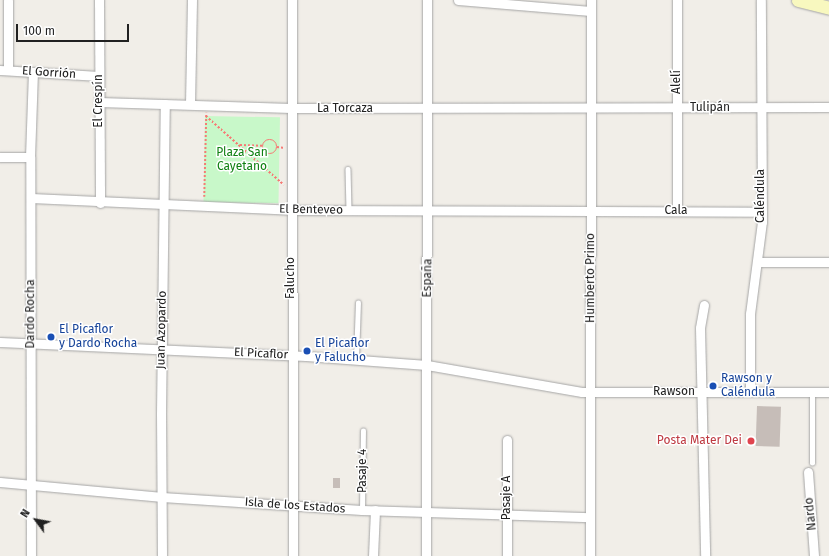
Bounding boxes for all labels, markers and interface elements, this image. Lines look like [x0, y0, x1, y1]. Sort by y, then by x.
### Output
scale bar [18, 16, 131, 42]
text: 100 m [23, 24, 55, 38]
street label: El Gorrión [21, 64, 77, 82]
street label: Alelí [670, 70, 684, 94]
street label: El Crespín [92, 74, 106, 128]
street label: Tulipán [690, 101, 730, 115]
street label: La Torcaza [317, 102, 373, 116]
park label: Plaza San Cayetano [216, 146, 268, 174]
street label: Caléndula [754, 169, 768, 223]
street label: El Benteveo [279, 202, 343, 218]
street label: Cala [665, 204, 687, 218]
street label: Humberto Primo [584, 233, 598, 323]
street label: Falucho [284, 257, 298, 299]
street label: España [420, 258, 436, 298]
street label: Dardo Rocha [24, 279, 38, 349]
street label: Juan Azopardo [154, 291, 170, 369]
place label: El Picaflor y Dardo Rocha [59, 323, 137, 351]
marker: El Picaflor y Dardo Rocha [46, 332, 56, 342]
place label: El Picaflor y Falucho [315, 337, 369, 365]
street label: El Picaflor [234, 345, 288, 363]
marker: El Picaflor y Falucho [302, 346, 312, 356]
place label: Rawson y Caléndula [721, 372, 775, 400]
marker: Rawson y Caléndula [708, 381, 718, 391]
street label: Rawson [653, 385, 695, 399]
place label: Posta Mater Dei [657, 434, 742, 448]
marker: Posta Mater Dei [745, 435, 757, 447]
street label: Pasaje 4 [356, 449, 370, 493]
street label: Pasaje A [500, 476, 514, 520]
street label: Isla de los Estados [244, 495, 346, 517]
street label: Nardo [802, 497, 820, 531]
north arrow [16, 500, 56, 540]
text: N [18, 507, 33, 520]

